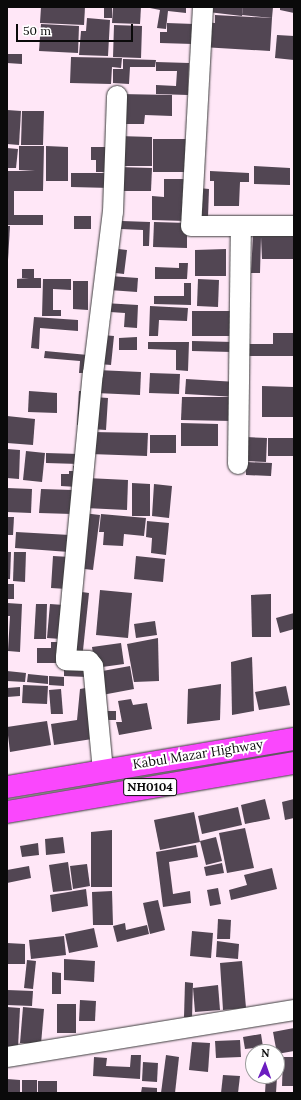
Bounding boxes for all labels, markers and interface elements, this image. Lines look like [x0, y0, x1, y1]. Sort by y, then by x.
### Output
scale bar [18, 16, 135, 42]
text: 50 m [23, 23, 51, 38]
street label: Kabul Mazar Highway [132, 737, 264, 773]
road number: NH0104 [123, 777, 177, 797]
north arrow [245, 1044, 285, 1084]
text: N [261, 1046, 270, 1060]

